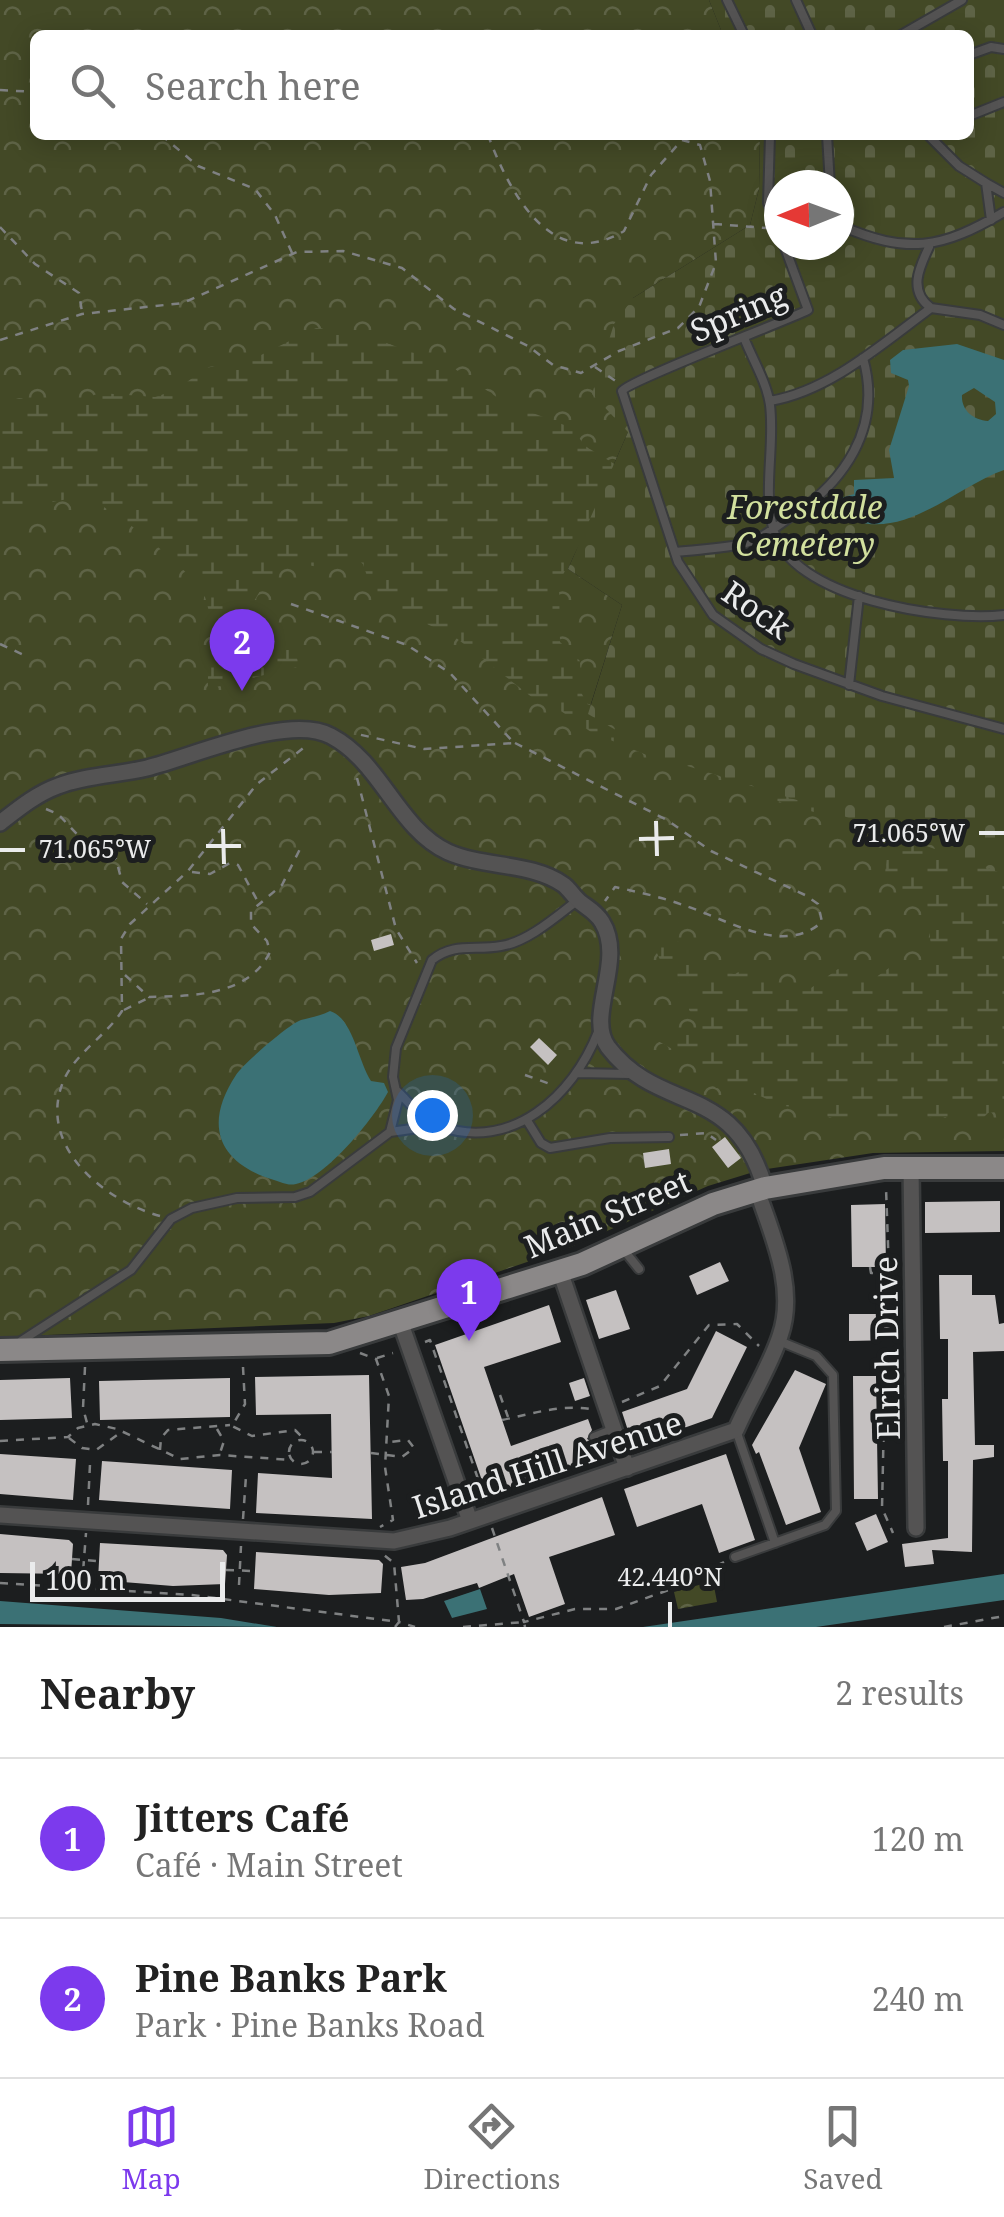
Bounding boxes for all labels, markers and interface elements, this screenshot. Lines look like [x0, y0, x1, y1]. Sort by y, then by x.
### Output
search box [30, 30, 974, 140]
icon: search [65, 58, 120, 113]
text: Search here [145, 59, 361, 111]
north arrow [764, 170, 854, 260]
street label: Spring [683, 273, 793, 351]
park label: Forestdale Cemetery [726, 485, 883, 565]
street label: Rock [714, 570, 800, 648]
pin: 2 [210, 608, 274, 691]
text: 71.065°W [853, 815, 965, 849]
text: 71.065°W [39, 831, 151, 865]
your location [407, 1090, 458, 1141]
street label: Main Street [517, 1159, 697, 1267]
street label: Elrich Drive [863, 1256, 909, 1440]
pin: 1 [436, 1258, 502, 1341]
street label: Island Hill Avenue [407, 1400, 687, 1528]
scale bar [30, 1557, 225, 1602]
text: 42.440°N [617, 1559, 723, 1593]
text: 100 m [45, 1560, 126, 1598]
text: Nearby [40, 1664, 195, 1721]
text: 2 results [835, 1671, 964, 1714]
text: Jitters Café [135, 1791, 349, 1843]
text: 1 [63, 1817, 82, 1860]
text: 120 m [872, 1817, 964, 1860]
text: Café · Main Street [135, 1843, 403, 1886]
text: Pine Banks Park [135, 1951, 447, 2003]
text: 2 [63, 1977, 82, 2020]
text: 240 m [872, 1977, 964, 2020]
text: Park · Pine Banks Road [135, 2003, 485, 2046]
tab: Map [121, 2099, 181, 2197]
tab: Directions [423, 2099, 560, 2197]
tab: Saved [803, 2099, 883, 2197]

